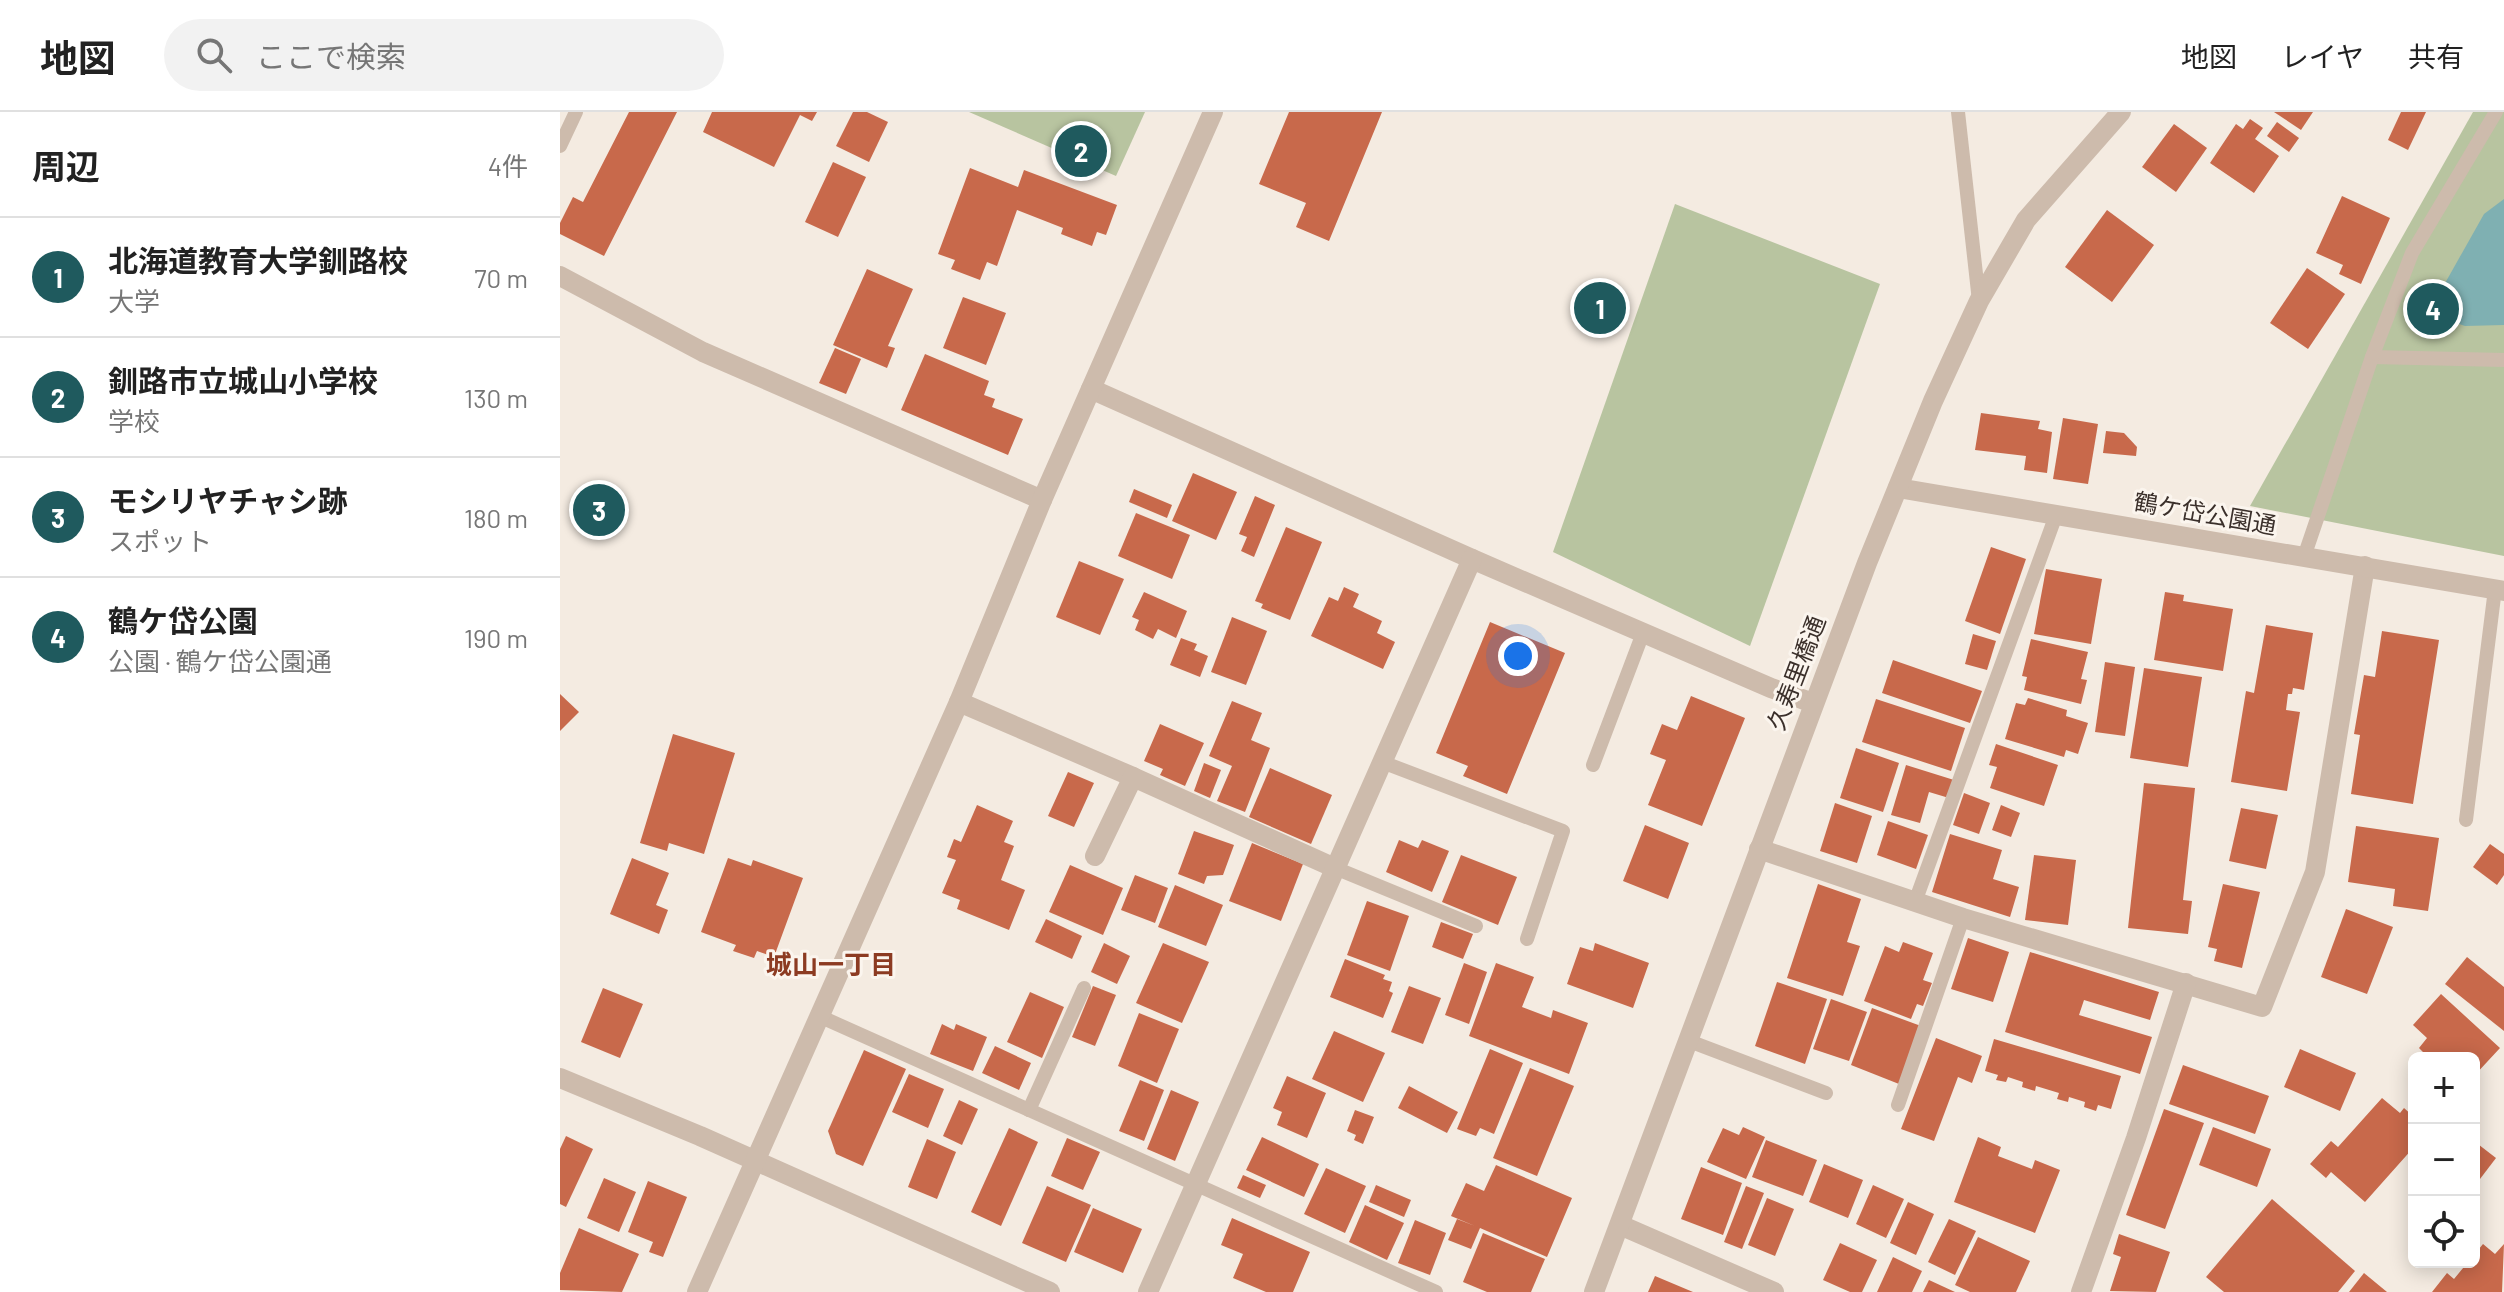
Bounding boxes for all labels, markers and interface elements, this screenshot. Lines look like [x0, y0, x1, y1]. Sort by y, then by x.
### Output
search box [164, 19, 724, 91]
icon: search [192, 33, 236, 77]
text: 地図 [40, 34, 116, 80]
text: ここで検索 [256, 38, 406, 74]
text: 地図 [2181, 39, 2237, 73]
text: レイヤ [2281, 39, 2364, 73]
text: 共有 [2408, 39, 2464, 73]
pin: 2 [1055, 121, 1107, 181]
text: 周辺 [32, 145, 100, 186]
text: 4件 [488, 150, 528, 181]
text: 北海道教育大学釧路校 [108, 242, 408, 278]
text: 1 [53, 262, 63, 293]
text: 70 m [474, 262, 528, 293]
pin: 1 [1574, 278, 1626, 338]
pin: 4 [2407, 279, 2459, 339]
text: 大学 [108, 285, 160, 316]
text: 釧路市立城山小学校 [108, 362, 378, 398]
text: 2 [51, 382, 65, 413]
text: 130 m [464, 382, 528, 413]
text: 学校 [108, 405, 160, 436]
pin: 3 [573, 480, 625, 540]
text: モシリヤチャシ跡 [108, 482, 348, 518]
street label: 鶴ケ岱公園通 [2132, 486, 2279, 539]
text: 3 [51, 502, 65, 533]
text: 180 m [464, 502, 528, 533]
text: スポット [108, 525, 212, 556]
text: 鶴ケ岱公園 [108, 602, 258, 638]
street label: 久寿里橋通 [1761, 611, 1831, 734]
text: 4 [50, 622, 66, 653]
text: 190 m [464, 622, 528, 653]
your location [1498, 636, 1538, 676]
text: 公園 · 鶴ケ岱公園通 [108, 645, 332, 676]
district label: 城山一丁目 [766, 948, 896, 979]
map controls [2408, 1052, 2480, 1268]
button: + [2408, 1052, 2480, 1124]
button: − [2408, 1124, 2480, 1196]
button: locate [2408, 1196, 2480, 1268]

